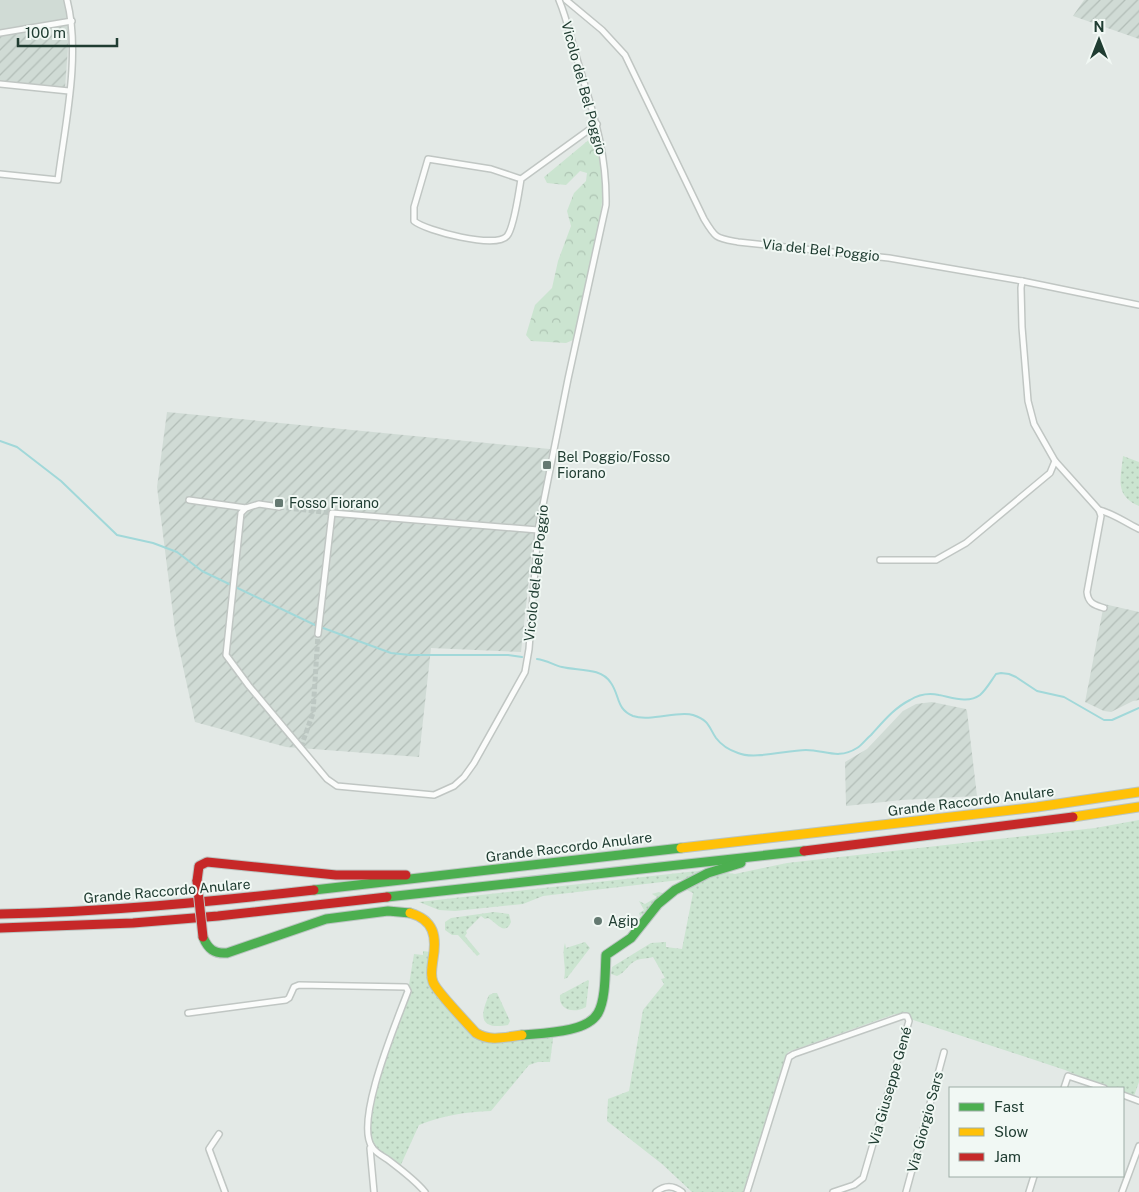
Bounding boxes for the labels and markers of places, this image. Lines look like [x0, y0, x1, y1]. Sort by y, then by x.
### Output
place label: Bel Poggio/Fosso Fiorano [557, 449, 670, 481]
marker: Bel Poggio/Fosso Fiorano [541, 459, 553, 471]
place label: Fosso Fiorano [289, 495, 379, 511]
marker: Fosso Fiorano [273, 497, 285, 509]
place label: Agip [608, 913, 638, 929]
marker: Agip [592, 915, 604, 927]

